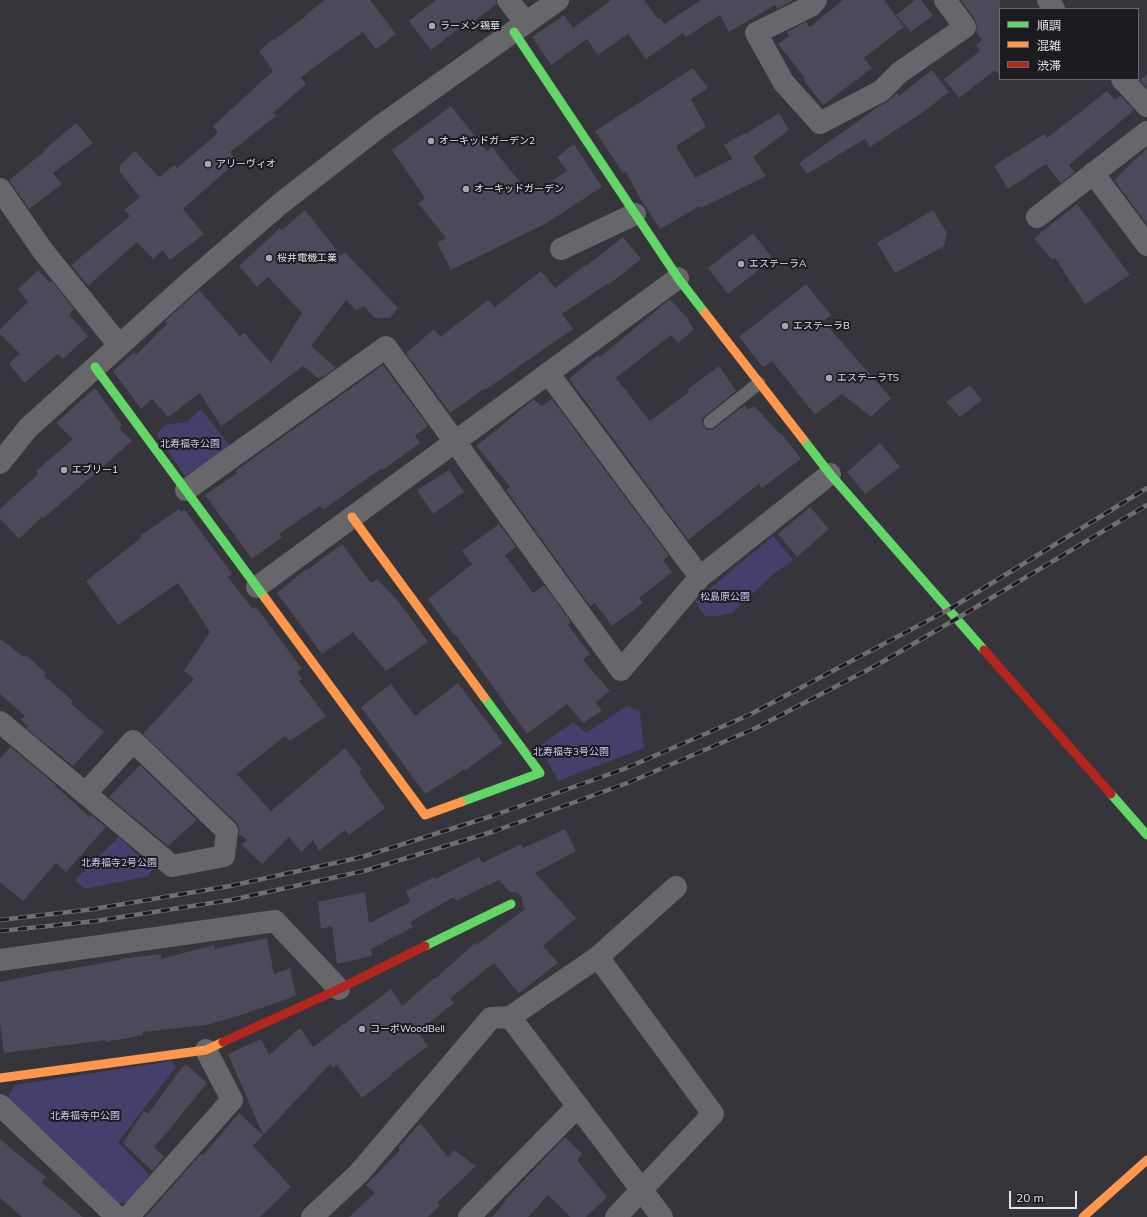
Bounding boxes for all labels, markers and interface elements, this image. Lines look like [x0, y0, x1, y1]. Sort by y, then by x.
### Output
legend [999, 8, 1139, 80]
text: 順調 [1037, 18, 1061, 33]
place label: ラーメン鶏華 [440, 20, 500, 32]
marker: ラーメン鶏華 [427, 21, 437, 31]
text: 混雑 [1037, 38, 1061, 53]
text: 渋滞 [1037, 58, 1061, 73]
place label: オーキッドガーデン2 [439, 135, 535, 147]
marker: オーキッドガーデン2 [426, 136, 436, 146]
place label: アリーヴィオ [216, 158, 276, 170]
marker: アリーヴィオ [203, 159, 213, 169]
place label: オーキッドガーデン [474, 183, 564, 195]
marker: オーキッドガーデン [461, 184, 471, 194]
place label: 桜井電機工業 [277, 252, 337, 264]
marker: 桜井電機工業 [264, 253, 274, 263]
place label: エステーラA [749, 258, 806, 270]
marker: エステーラA [736, 259, 746, 269]
place label: エステーラB [793, 320, 850, 332]
marker: エステーラB [780, 321, 790, 331]
place label: エステーラTS [837, 372, 899, 384]
marker: エステーラTS [824, 373, 834, 383]
park label: 北寿福寺公園 [160, 438, 220, 450]
place label: エブリー1 [72, 464, 118, 476]
marker: エブリー1 [59, 465, 69, 475]
park label: 松島原公園 [700, 591, 750, 603]
park label: 北寿福寺3号公園 [533, 746, 609, 758]
park label: 北寿福寺2号公園 [81, 857, 157, 869]
place label: コーポWoodBell [370, 1023, 445, 1035]
marker: コーポWoodBell [357, 1024, 367, 1034]
park label: 北寿福寺中公園 [50, 1110, 120, 1122]
scale bar [1011, 1183, 1079, 1209]
text: 20 m [1016, 1190, 1044, 1205]

